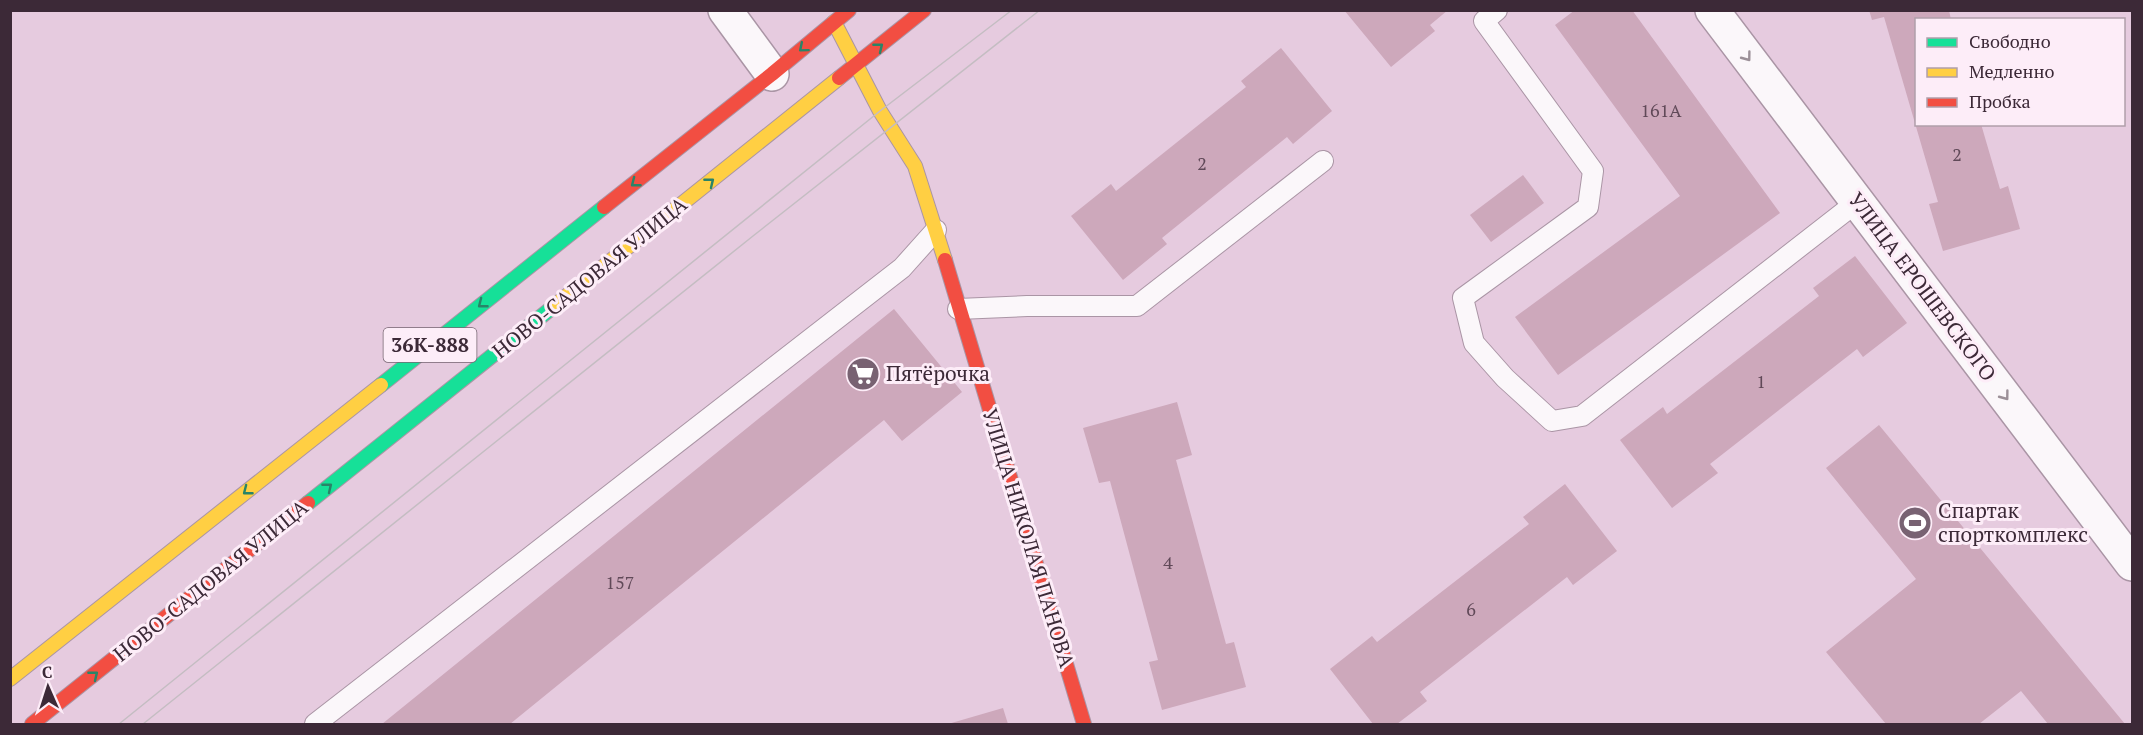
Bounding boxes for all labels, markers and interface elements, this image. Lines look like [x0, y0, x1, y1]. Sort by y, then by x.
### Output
legend [1915, 18, 2125, 126]
text: Свободно [1969, 29, 2051, 53]
one-way arrow [799, 40, 810, 51]
one-way arrow [872, 44, 883, 55]
one-way arrow [1740, 50, 1751, 61]
text: Медленно [1969, 59, 2055, 83]
text: Пробка [1969, 89, 2031, 113]
house number: 161А [1640, 98, 1682, 122]
house number: 2 [1952, 142, 1962, 166]
house number: 2 [1197, 151, 1207, 175]
one-way arrow [631, 175, 642, 186]
one-way arrow [703, 179, 714, 190]
street label: УЛИЦА ЕРОШЕВСКОГО [1843, 186, 2003, 386]
street label: НОВО-САДОВАЯ УЛИЦА [486, 190, 693, 364]
one-way arrow [478, 297, 489, 308]
road number: 36К-888 [384, 328, 476, 362]
supermarket icon: Пятёрочка [845, 356, 881, 392]
place label: Пятёрочка [886, 359, 990, 387]
house number: 1 [1756, 369, 1766, 393]
one-way arrow [1998, 389, 2009, 400]
street label: УЛИЦА НИКОЛАЯ ПАНОВА [976, 405, 1082, 671]
one-way arrow [243, 483, 254, 494]
one-way arrow [321, 484, 332, 495]
street label: НОВО-САДОВАЯ УЛИЦА [107, 493, 314, 667]
place label: Спартак спорткомплекс [1938, 496, 2088, 548]
sports icon: Спартак спорткомплекс [1897, 505, 1933, 541]
house number: 4 [1163, 550, 1173, 574]
house number: 157 [606, 570, 634, 594]
house number: 6 [1466, 597, 1476, 621]
north arrow [18, 657, 78, 717]
text: С [41, 661, 53, 683]
one-way arrow [87, 671, 98, 682]

